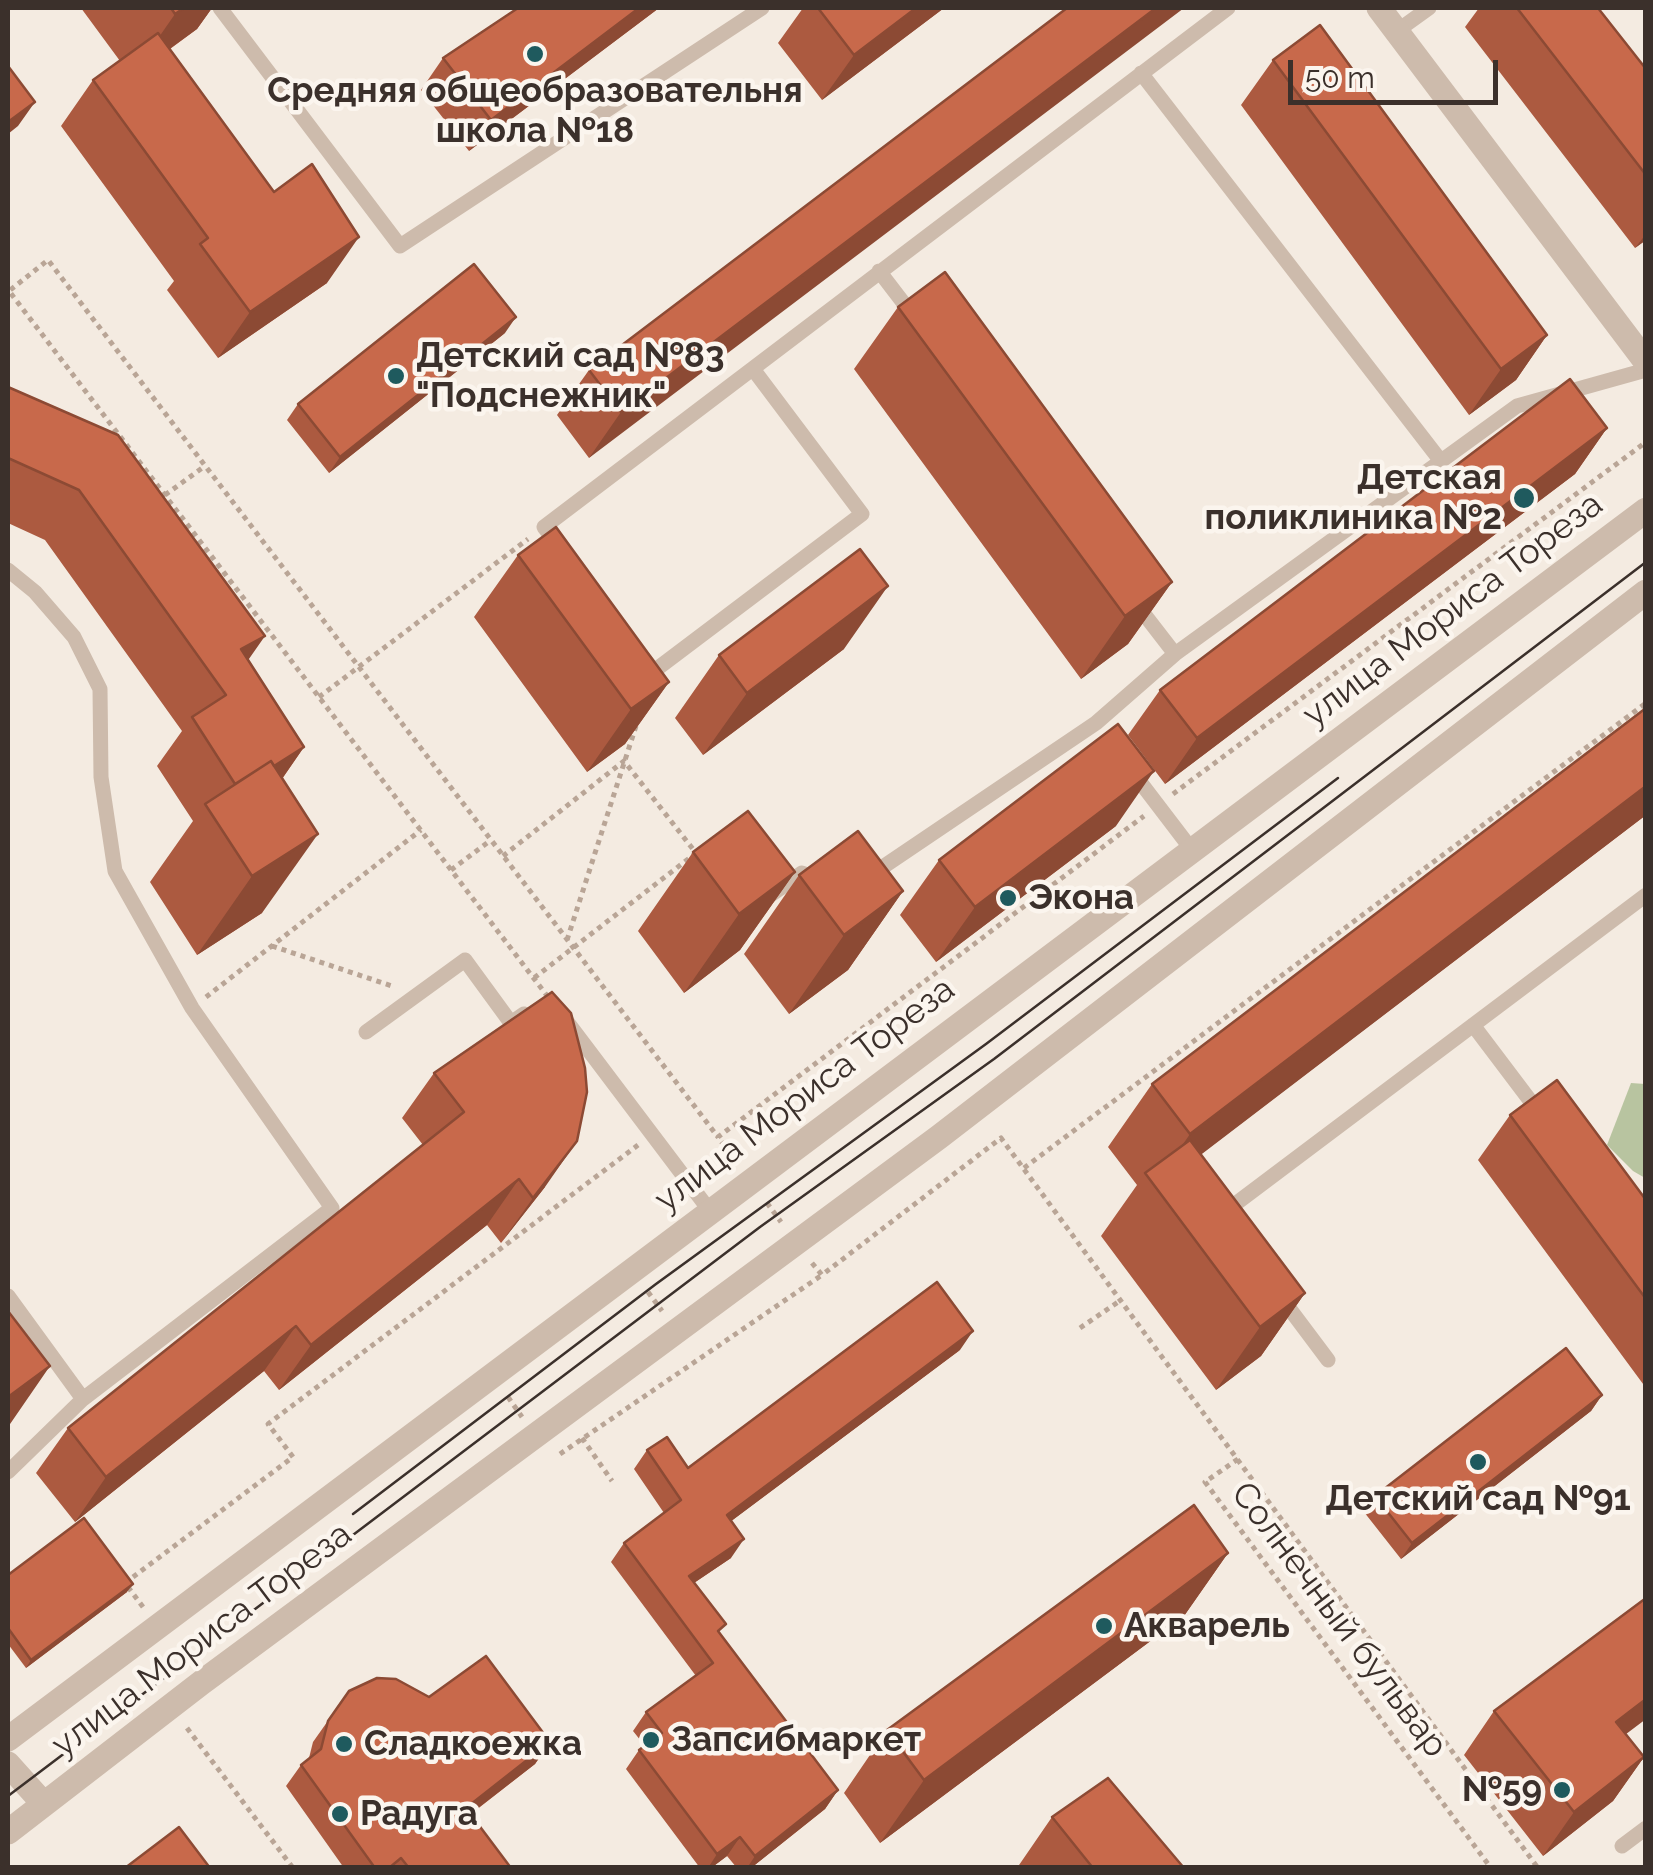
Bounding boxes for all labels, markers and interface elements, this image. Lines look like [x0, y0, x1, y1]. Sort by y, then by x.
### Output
scale bar [1293, 40, 1503, 102]
marker: Средняя общеобразовательня школа №18 [524, 43, 546, 65]
text: 50 m [1305, 60, 1375, 95]
place label: Средняя общеобразовательня школа №18 [267, 70, 803, 152]
place label: Детский сад №83 "Подснежник" [416, 335, 724, 417]
marker: Детский сад №83 "Подснежник" [385, 365, 407, 387]
place label: Детская поликлиника №2 [1205, 457, 1502, 539]
street label: улица Мориса Тореза [1295, 484, 1611, 736]
marker: Детская поликлиника №2 [1511, 485, 1537, 511]
place label: Экона [1028, 877, 1134, 919]
marker: Экона [997, 887, 1019, 909]
street label: улица Мориса Тореза [647, 969, 963, 1221]
marker: Детский сад №91 [1467, 1451, 1489, 1473]
street label: Солнечный бульвар [1222, 1474, 1456, 1766]
place label: Детский сад №91 [1325, 1478, 1631, 1520]
street label: улица Мориса Тореза [44, 1514, 360, 1766]
place label: Акварель [1124, 1605, 1290, 1647]
marker: Акварель [1093, 1615, 1115, 1637]
place label: Запсибмаркет [671, 1719, 921, 1761]
place label: Сладкоежка [364, 1723, 582, 1765]
marker: Запсибмаркет [640, 1729, 662, 1751]
marker: Сладкоежка [333, 1733, 355, 1755]
place label: №59 [1462, 1769, 1542, 1811]
marker: №59 [1551, 1779, 1573, 1801]
place label: Радуга [360, 1793, 478, 1835]
marker: Радуга [329, 1803, 351, 1825]

